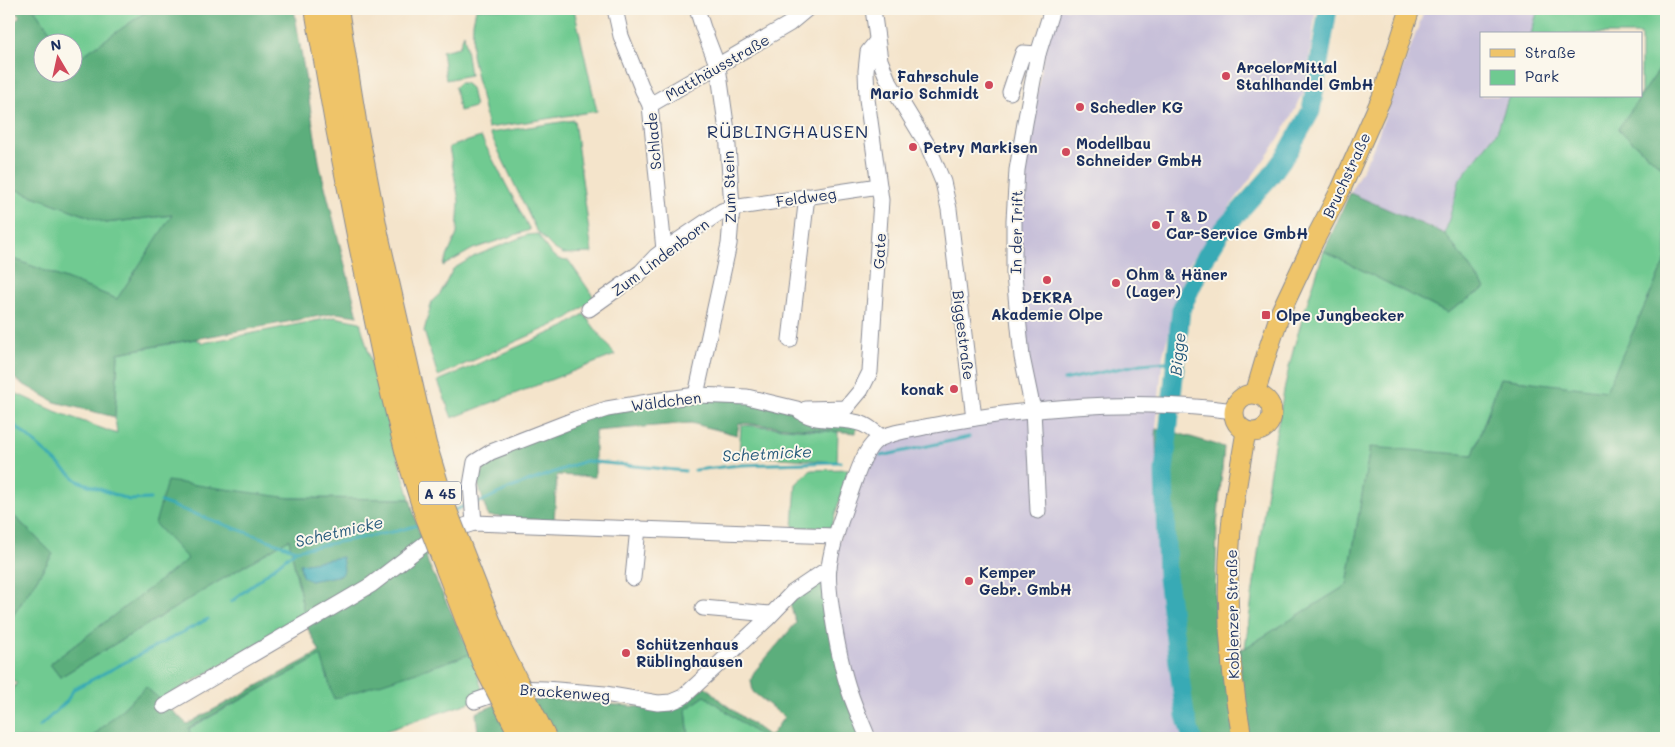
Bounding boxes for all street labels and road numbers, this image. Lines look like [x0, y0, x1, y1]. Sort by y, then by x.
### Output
street label: Matthäusstraße [661, 29, 773, 105]
street label: Schlade [641, 111, 665, 171]
street label: Bruchstraße [1318, 129, 1374, 221]
street label: Zum Stein [718, 151, 740, 223]
street label: Feldweg [775, 183, 838, 211]
street label: In der Trift [1005, 190, 1027, 274]
street label: Zum Lindenborn [607, 214, 713, 300]
street label: Gate [868, 232, 890, 270]
street label: Biggestraße [949, 289, 979, 381]
street label: Wäldchen [630, 387, 702, 415]
road number: A 45 [419, 482, 461, 504]
street label: Koblenzer Straße [1221, 549, 1243, 679]
street label: Brackenweg [519, 679, 611, 705]

